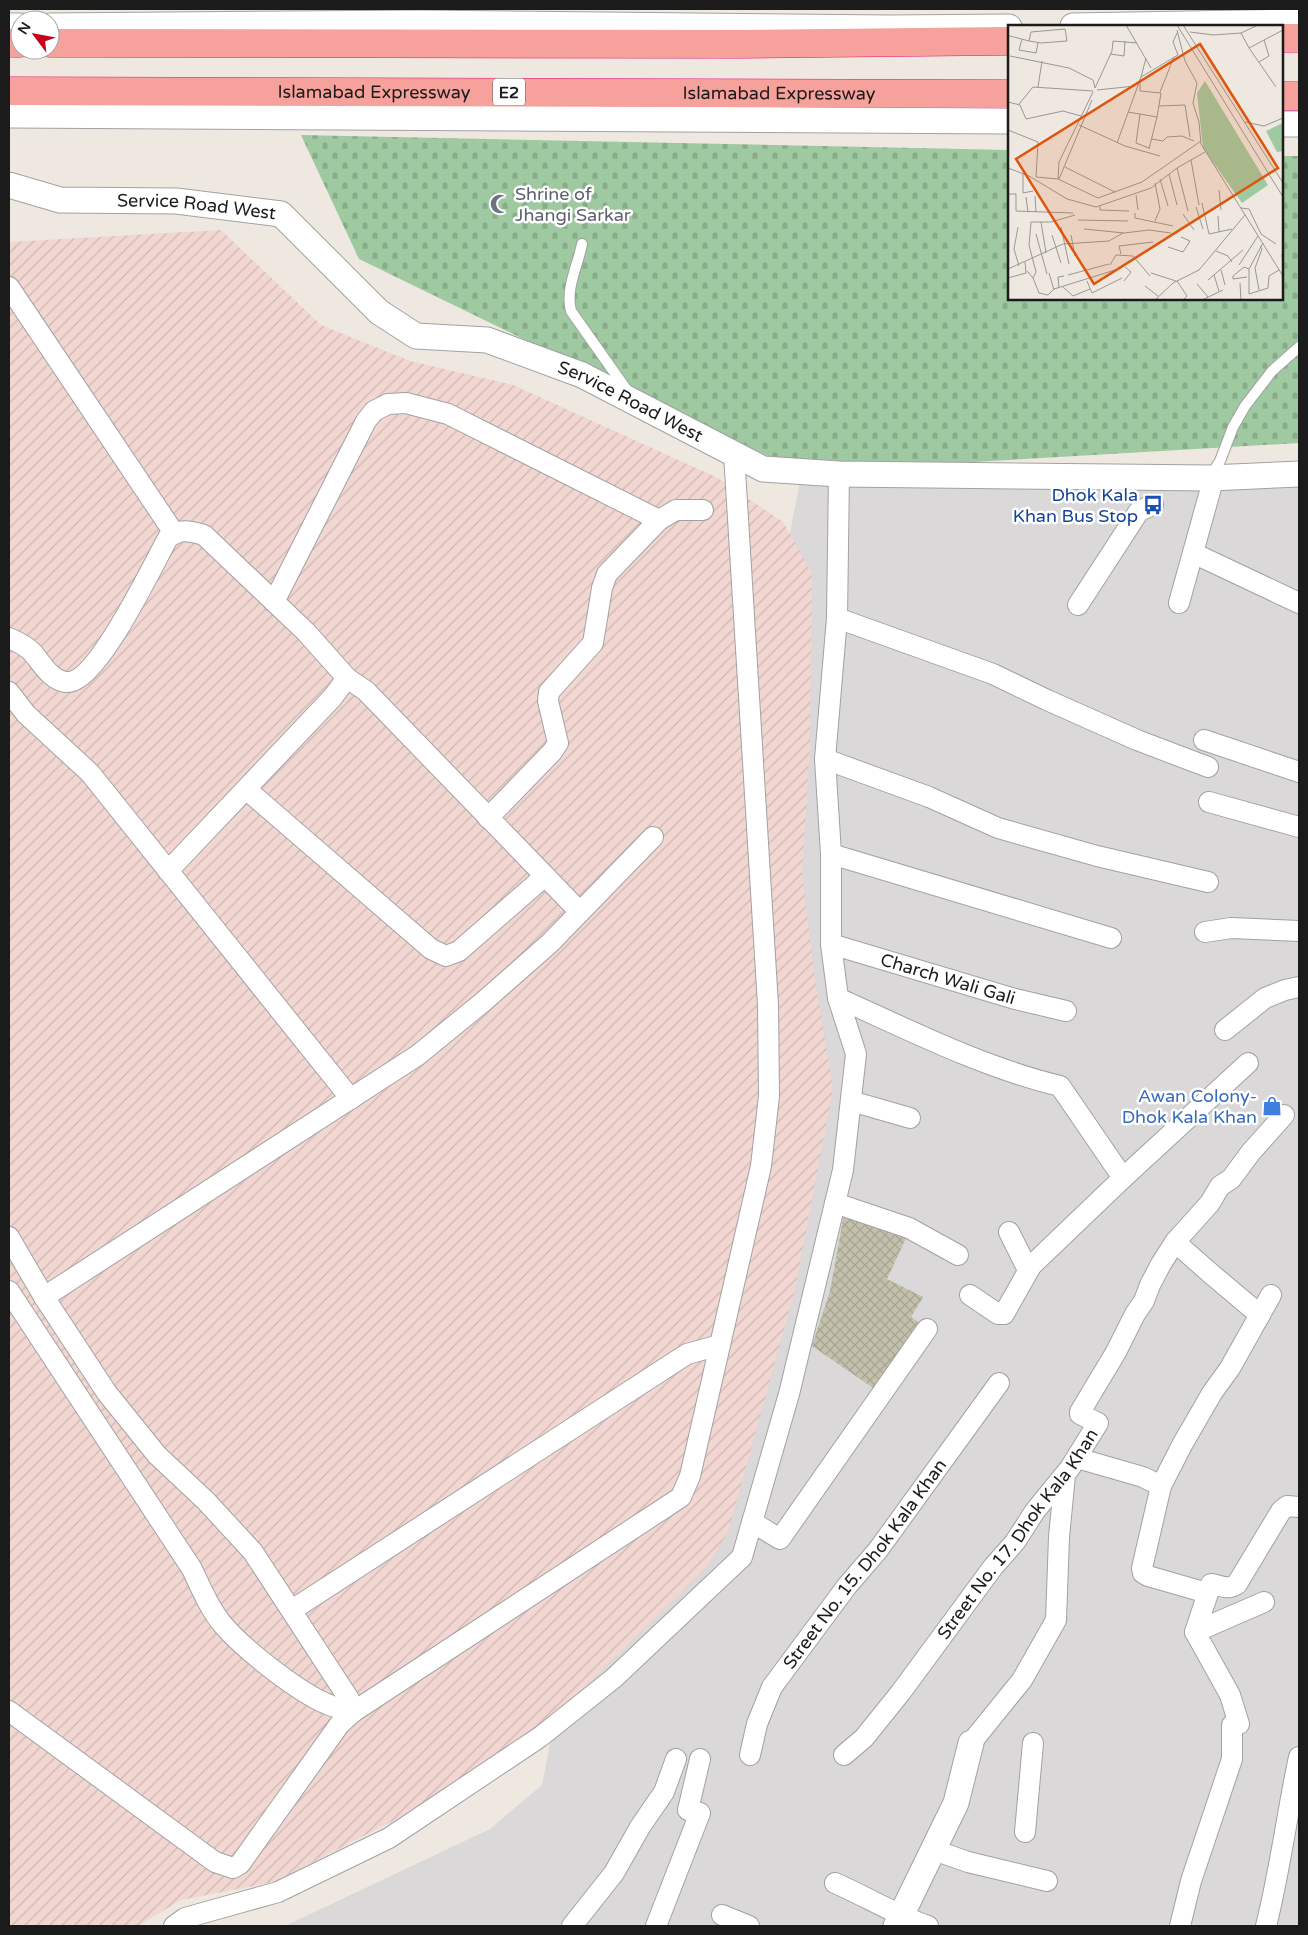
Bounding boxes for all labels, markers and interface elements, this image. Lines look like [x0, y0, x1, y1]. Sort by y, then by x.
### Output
north arrow [10, 10, 60, 60]
text: N [14, 19, 35, 38]
inset map [1008, 25, 1283, 300]
road number: E2 [493, 78, 525, 105]
street label: Islamabad Expressway [278, 81, 471, 103]
street label: Islamabad Expressway [683, 82, 876, 105]
place label: Shrine of Jhangi Sarkar [515, 183, 631, 226]
street label: Service Road West [117, 189, 277, 224]
mosque icon: Shrine of Jhangi Sarkar [489, 193, 511, 215]
street label: Service Road West [555, 356, 707, 447]
place label: Dhok Kala Khan Bus Stop [1013, 484, 1138, 527]
bus stop icon: Dhok Kala Khan Bus Stop [1142, 494, 1164, 516]
street label: Charch Wali Gali [878, 948, 1018, 1009]
place label: Awan Colony- Dhok Kala Khan [1122, 1085, 1257, 1128]
shop icon: Awan Colony- Dhok Kala Khan [1261, 1095, 1283, 1117]
street label: Street No. 17. Dhok Kala Khan [933, 1424, 1103, 1644]
street label: Street No. 15. Dhok Kala Khan [778, 1455, 951, 1673]

